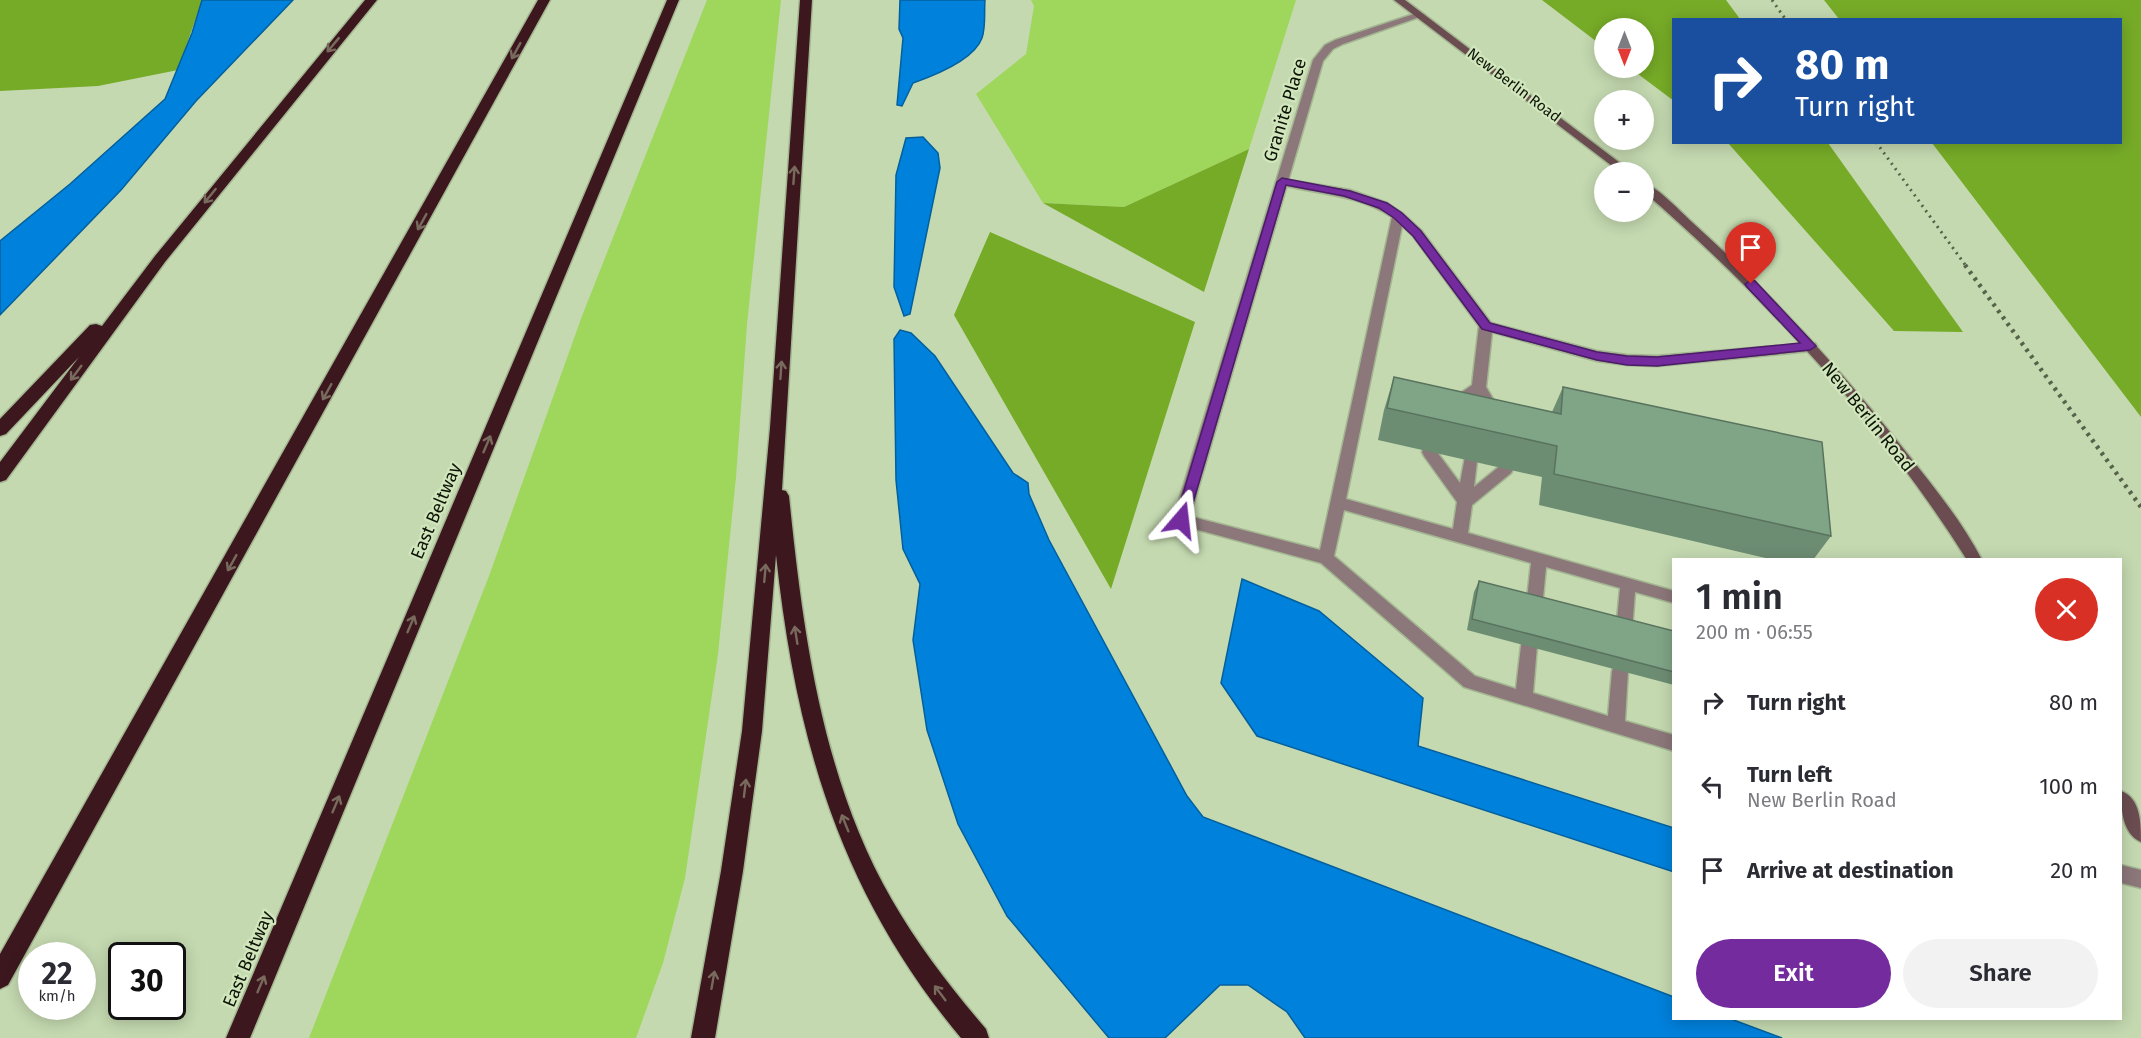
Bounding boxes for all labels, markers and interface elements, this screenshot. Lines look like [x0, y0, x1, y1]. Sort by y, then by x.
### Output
north arrow [1594, 18, 1654, 78]
map controls [1594, 18, 1654, 222]
one-way arrow [327, 37, 340, 53]
text: 80 m [1795, 40, 1889, 90]
one-way arrow [510, 42, 522, 59]
icon: right [1696, 42, 1774, 120]
street label: New Berlin Road [1464, 44, 1564, 126]
street label: Granite Place [1259, 56, 1311, 164]
button: + [1594, 90, 1654, 150]
text: Turn right [1795, 91, 1915, 123]
button: − [1594, 162, 1654, 222]
one-way arrow [789, 166, 800, 186]
one-way arrow [204, 188, 217, 204]
one-way arrow [415, 213, 427, 230]
pin [1725, 222, 1776, 284]
icon: arrive [1734, 231, 1767, 264]
street label: New Berlin Road [1817, 358, 1919, 476]
one-way arrow [776, 360, 787, 380]
one-way arrow [69, 365, 82, 381]
one-way arrow [321, 383, 332, 401]
one-way arrow [482, 436, 493, 454]
street label: East Beltway [406, 459, 466, 562]
position arrow [1149, 488, 1213, 552]
one-way arrow [226, 553, 237, 571]
one-way arrow [760, 563, 771, 583]
text: 1 min [1696, 575, 1783, 619]
button: close [2035, 578, 2098, 641]
one-way arrow [406, 616, 417, 634]
text: 200 m · 06:55 [1696, 620, 1813, 644]
one-way arrow [790, 625, 801, 645]
icon: right [1696, 686, 1729, 719]
text: Turn right [1747, 689, 1846, 716]
text: 80 m [2049, 689, 2098, 716]
text: Turn left [1747, 761, 1832, 788]
icon: left [1696, 770, 1729, 803]
text: 100 m [2039, 773, 2098, 800]
one-way arrow [739, 778, 750, 798]
text: New Berlin Road [1747, 788, 1897, 812]
one-way arrow [331, 795, 342, 814]
one-way arrow [839, 814, 850, 833]
icon: arrive [1696, 854, 1729, 887]
text: Arrive at destination [1747, 857, 1954, 884]
text: 20 m [2050, 857, 2098, 884]
street label: East Beltway [218, 907, 278, 1010]
button: Exit [1696, 939, 1891, 1008]
button: Share [1903, 939, 2098, 1008]
speed limit sign: 30 [108, 942, 186, 1020]
text: 22 [41, 956, 73, 992]
one-way arrow [708, 971, 719, 991]
one-way arrow [256, 975, 267, 994]
one-way arrow [933, 985, 946, 1001]
text: km/h [38, 987, 76, 1005]

